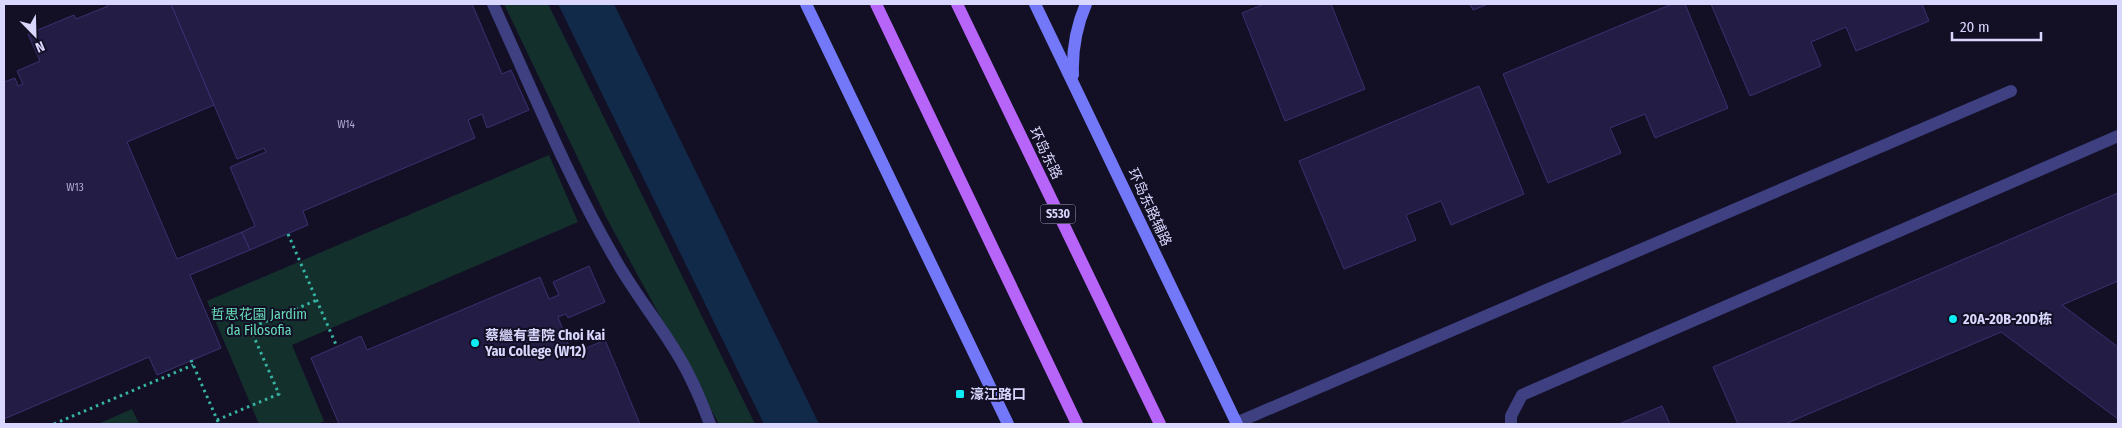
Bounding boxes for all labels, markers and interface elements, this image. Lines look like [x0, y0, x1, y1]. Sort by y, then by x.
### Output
north arrow [10, 10, 60, 60]
scale bar [1952, 10, 2041, 42]
text: 20 m [1960, 18, 1990, 36]
text: N [33, 37, 47, 56]
house number: W14 [337, 118, 356, 131]
street label: 环岛东路 [1026, 124, 1065, 182]
street label: 环岛东路辅路 [1124, 166, 1175, 249]
house number: W13 [66, 181, 84, 194]
road number: S530 [1040, 204, 1076, 223]
park label: 哲思花園 Jardim da Filosofia [211, 306, 307, 339]
place label: 20A-20B-20D栋 [1962, 311, 2052, 328]
marker: 20A-20B-20D栋 [1947, 313, 1959, 325]
place label: 蔡繼有書院 Choi Kai Yau College (W12) [484, 327, 605, 360]
marker: 蔡繼有書院 Choi Kai Yau College (W12) [469, 337, 481, 349]
place label: 濠江路口 [970, 386, 1026, 403]
marker: 濠江路口 [954, 388, 966, 400]

